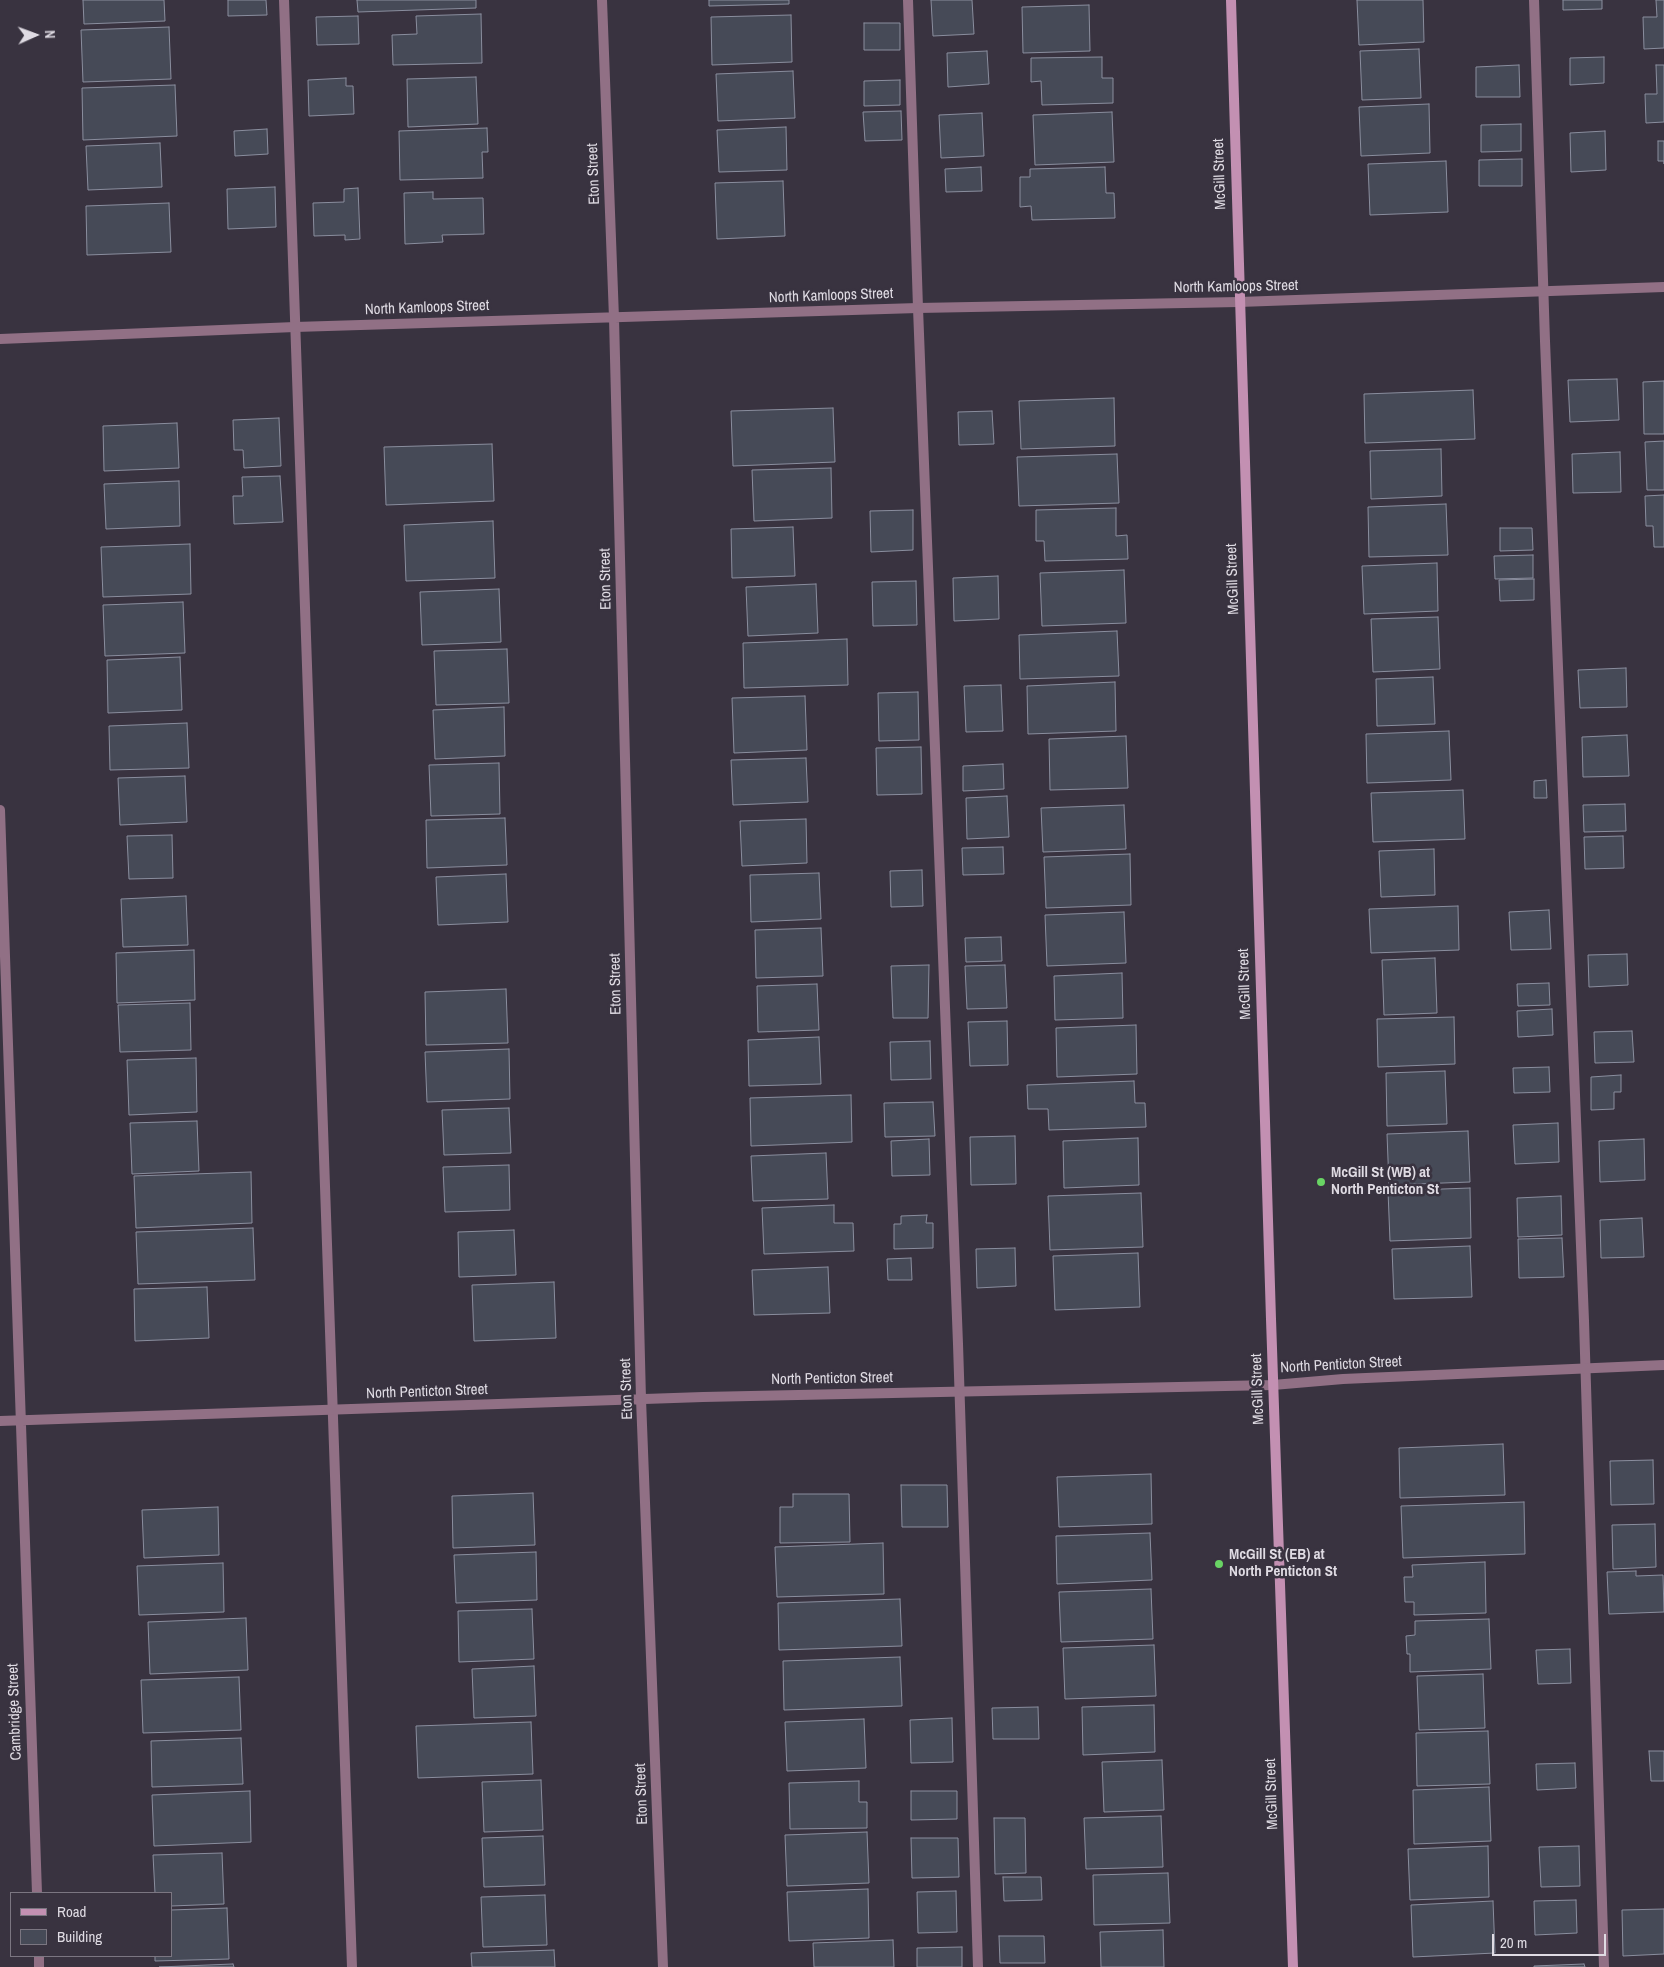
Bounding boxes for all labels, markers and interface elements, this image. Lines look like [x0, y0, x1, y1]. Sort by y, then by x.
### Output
north arrow [10, 10, 60, 60]
text: N [41, 30, 59, 39]
street label: McGill Street [1210, 138, 1230, 210]
street label: Eton Street [584, 143, 604, 205]
street label: North Kamloops Street [1174, 277, 1298, 297]
street label: North Kamloops Street [769, 285, 893, 307]
street label: North Kamloops Street [365, 297, 489, 319]
street label: McGill Street [1223, 543, 1243, 615]
street label: Eton Street [596, 548, 616, 610]
street label: McGill Street [1235, 948, 1255, 1020]
street label: Eton Street [606, 953, 626, 1015]
place label: McGill St (WB) at North Penticton St [1331, 1164, 1439, 1199]
marker: McGill St (WB) at North Penticton St [1315, 1176, 1327, 1188]
street label: McGill Street [1248, 1353, 1268, 1425]
street label: North Penticton Street [1280, 1353, 1402, 1377]
street label: Eton Street [617, 1358, 637, 1420]
street label: North Penticton Street [771, 1369, 893, 1389]
street label: North Penticton Street [366, 1381, 488, 1403]
place label: McGill St (EB) at North Penticton St [1229, 1546, 1337, 1581]
marker: McGill St (EB) at North Penticton St [1213, 1558, 1225, 1570]
street label: Cambridge Street [4, 1663, 26, 1761]
street label: McGill Street [1262, 1758, 1282, 1830]
street label: Eton Street [632, 1763, 652, 1825]
legend [10, 1892, 172, 1957]
text: Road [57, 1901, 86, 1922]
scale bar [1494, 1924, 1608, 1956]
text: Building [57, 1926, 102, 1947]
text: 20 m [1500, 1932, 1527, 1953]

